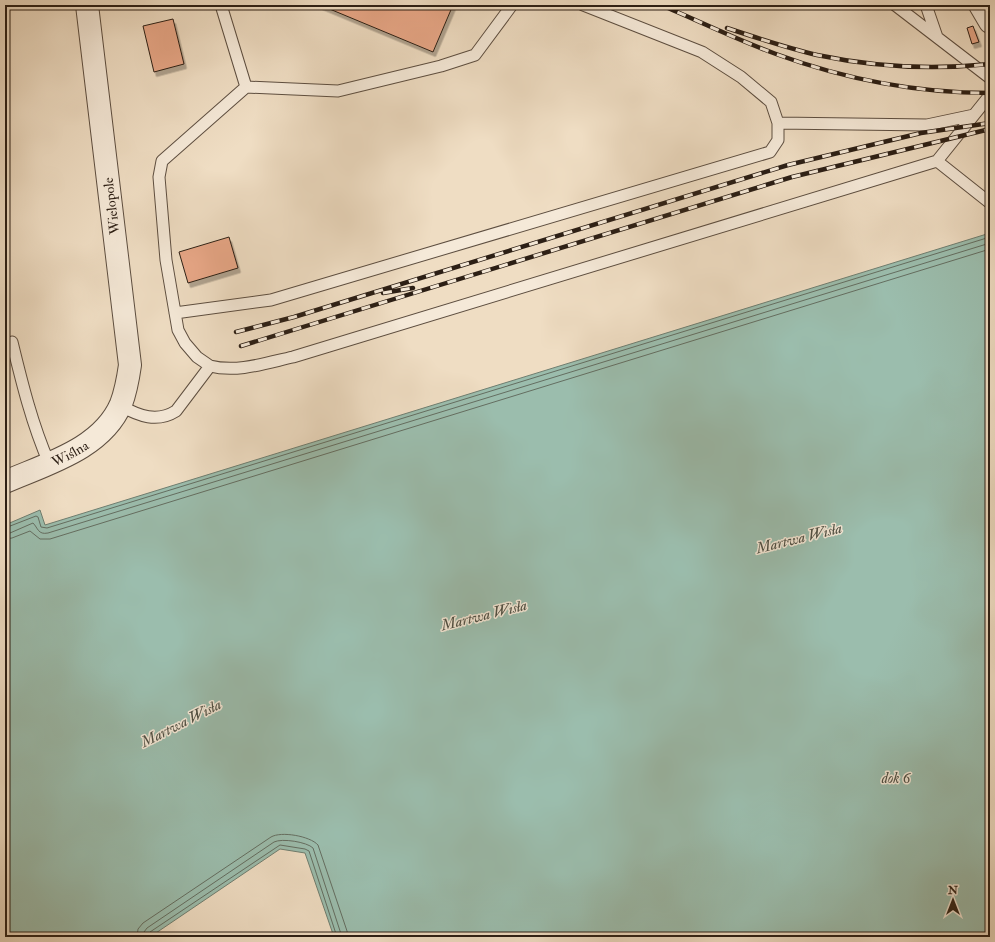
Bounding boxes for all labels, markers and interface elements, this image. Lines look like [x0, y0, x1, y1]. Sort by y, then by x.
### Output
street label: Wielopole [100, 176, 125, 236]
street label: Wiślna [48, 437, 92, 471]
water label: Martwa Wisła [753, 519, 844, 559]
water label: Martwa Wisła [438, 596, 529, 636]
water label: Martwa Wisła [137, 695, 225, 752]
water label: dok 6 [881, 769, 912, 788]
north arrow [933, 880, 973, 920]
text: N [947, 884, 959, 897]

